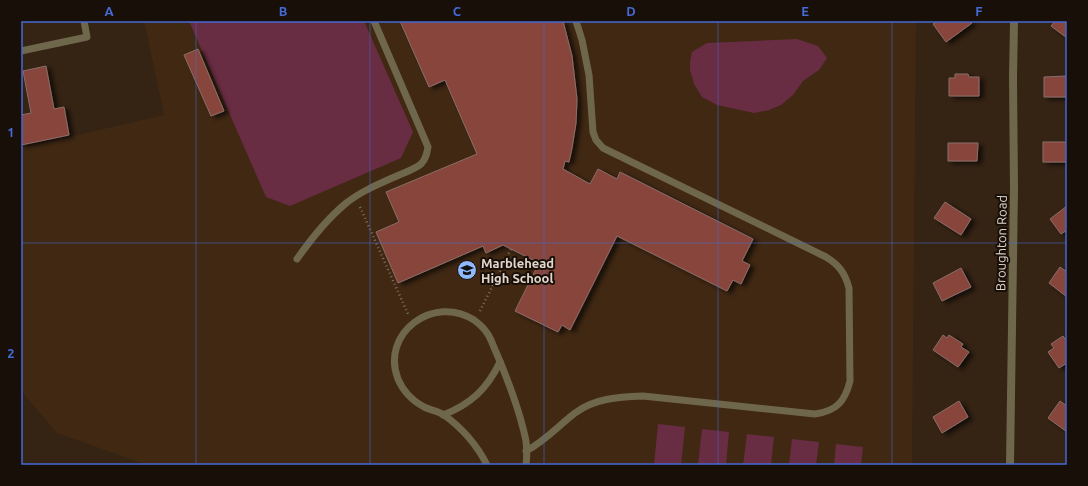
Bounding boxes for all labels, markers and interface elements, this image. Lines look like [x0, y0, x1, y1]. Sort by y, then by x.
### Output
text: A [104, 4, 114, 18]
text: B [279, 4, 288, 18]
text: C [453, 4, 462, 18]
text: D [626, 4, 636, 18]
text: E [801, 4, 809, 18]
text: F [975, 4, 983, 18]
text: 1 [7, 125, 15, 139]
street label: Broughton Road [993, 195, 1009, 291]
place label: Marblehead High School [481, 256, 554, 285]
school or university icon: Marblehead High School [456, 259, 478, 281]
text: 2 [7, 346, 15, 360]

